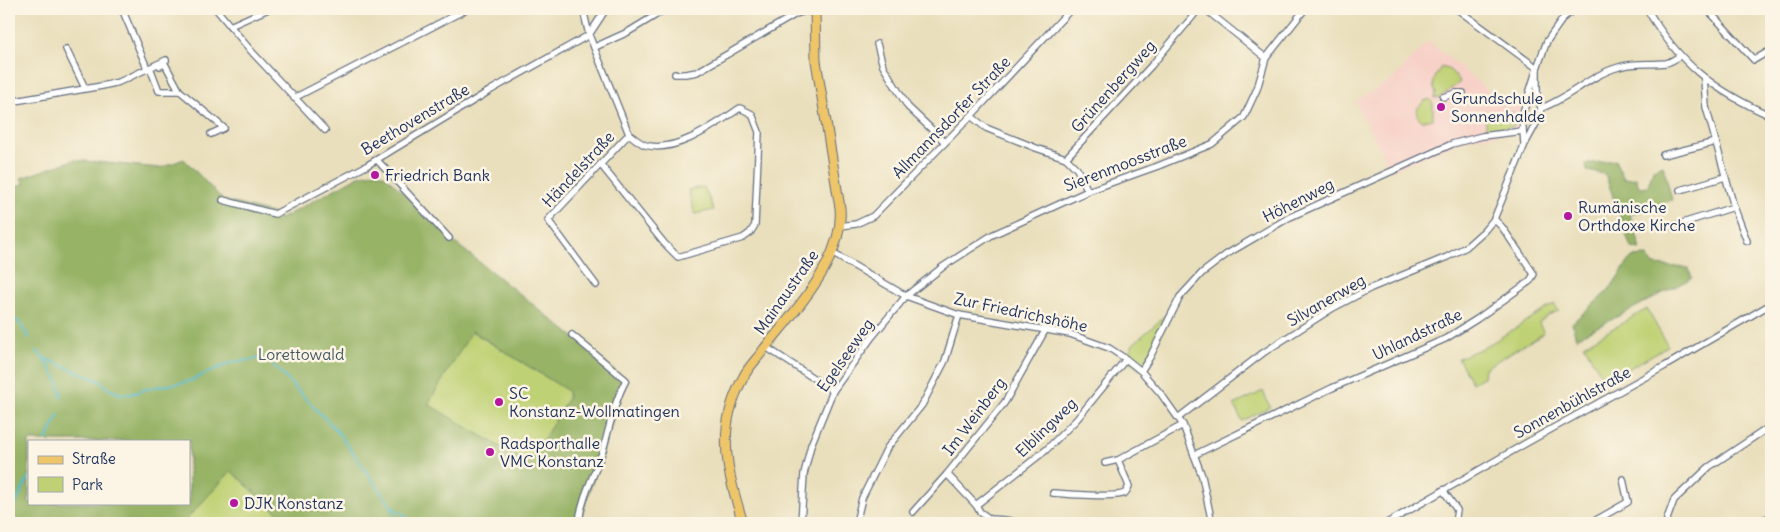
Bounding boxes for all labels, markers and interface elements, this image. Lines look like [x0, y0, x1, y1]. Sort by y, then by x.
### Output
street label: Grünenbergweg [1066, 36, 1160, 136]
street label: Allmannsdorfer Straße [888, 52, 1014, 182]
street label: Beethovenstraße [357, 79, 473, 159]
place label: Grundschule Sonnenhalde [1451, 88, 1545, 126]
marker: Grundschule Sonnenhalde [1435, 101, 1447, 113]
street label: Händelstraße [538, 127, 618, 211]
street label: Sierenmoosstraße [1061, 130, 1189, 196]
place label: Friedrich Bank [385, 165, 490, 185]
marker: Friedrich Bank [369, 169, 381, 181]
street label: Höhenweg [1259, 173, 1337, 227]
place label: Rumänische Orthdoxe Kirche [1578, 197, 1695, 235]
marker: Rumänische Orthdoxe Kirche [1562, 210, 1574, 222]
street label: Mainaustraße [749, 246, 823, 338]
street label: Silvanerweg [1283, 269, 1369, 331]
street label: Zur Friedrichshöhe [953, 288, 1089, 336]
street label: Uhlandstraße [1369, 304, 1465, 364]
street label: Egelseeweg [812, 314, 878, 396]
park label: Lorettowald [258, 344, 344, 364]
street label: Sonnenbühlstraße [1510, 362, 1634, 442]
street label: Im Weinberg [938, 373, 1010, 459]
place label: SC Konstanz-Wollmatingen [509, 383, 680, 421]
street label: Elblingweg [1011, 393, 1081, 461]
marker: SC Konstanz-Wollmatingen [493, 396, 505, 408]
place label: Radsporthalle VMC Konstanz [500, 433, 604, 471]
legend [28, 440, 190, 504]
marker: Radsporthalle VMC Konstanz [484, 446, 496, 458]
text: Straße [72, 449, 116, 468]
text: Park [72, 475, 103, 494]
place label: DJK Konstanz [244, 493, 344, 513]
marker: DJK Konstanz [228, 497, 240, 509]

